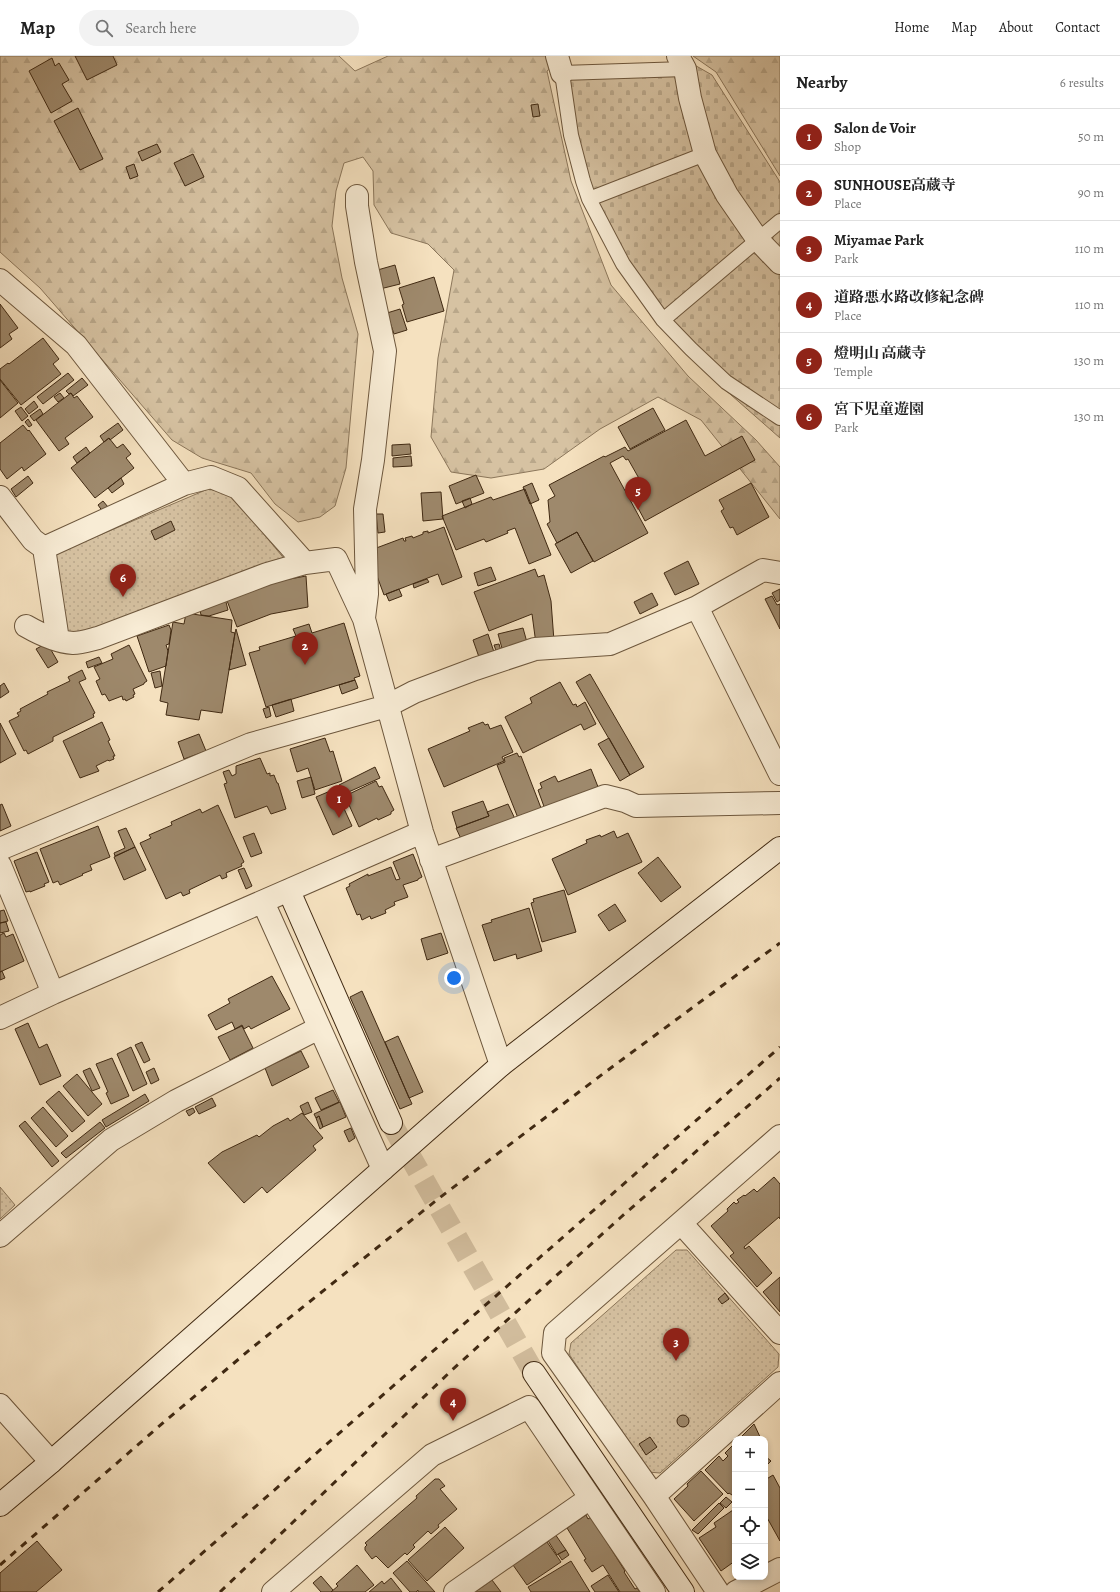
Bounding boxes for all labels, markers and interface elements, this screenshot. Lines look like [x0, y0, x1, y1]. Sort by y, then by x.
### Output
search box [79, 10, 359, 46]
text: Map [20, 15, 55, 41]
icon: search [93, 17, 115, 39]
text: Search here [125, 18, 197, 38]
text: Home [894, 18, 929, 37]
text: Map [951, 18, 977, 37]
text: About [999, 18, 1033, 37]
text: Contact [1055, 18, 1100, 37]
text: Nearby [796, 71, 847, 94]
text: 6 results [1060, 74, 1104, 91]
text: Salon de Voir [834, 118, 916, 138]
text: 1 [807, 128, 811, 145]
text: 50 m [1078, 128, 1104, 145]
text: Shop [834, 138, 861, 155]
text: SUNHOUSE高蔵寺 [834, 175, 956, 195]
text: 2 [806, 184, 812, 201]
text: 90 m [1078, 184, 1104, 201]
text: Place [834, 195, 862, 212]
text: Miyamae Park [834, 230, 924, 250]
text: 3 [806, 240, 812, 257]
text: 110 m [1075, 240, 1104, 257]
text: Park [834, 250, 858, 267]
text: 道路悪水路改修紀念碑 [834, 287, 984, 307]
text: 4 [806, 296, 812, 313]
text: 110 m [1075, 296, 1104, 313]
text: Place [834, 307, 862, 324]
text: 燈明山 高蔵寺 [834, 343, 927, 363]
text: 5 [806, 352, 812, 369]
text: 130 m [1074, 352, 1104, 369]
text: Temple [834, 363, 873, 380]
text: 宮下児童遊園 [834, 399, 924, 419]
text: 6 [806, 408, 812, 425]
text: 130 m [1074, 408, 1104, 425]
text: Park [834, 419, 858, 436]
pin: 5 [625, 477, 651, 510]
pin: 6 [110, 564, 136, 597]
pin: 2 [292, 632, 318, 665]
pin: 1 [326, 785, 352, 818]
your location [444, 968, 464, 988]
pin: 3 [663, 1328, 689, 1361]
pin: 4 [440, 1388, 466, 1421]
map controls [732, 1436, 768, 1580]
button: + [732, 1436, 768, 1472]
button: − [732, 1472, 768, 1508]
button: locate [732, 1508, 768, 1544]
button: layers [732, 1544, 768, 1580]

